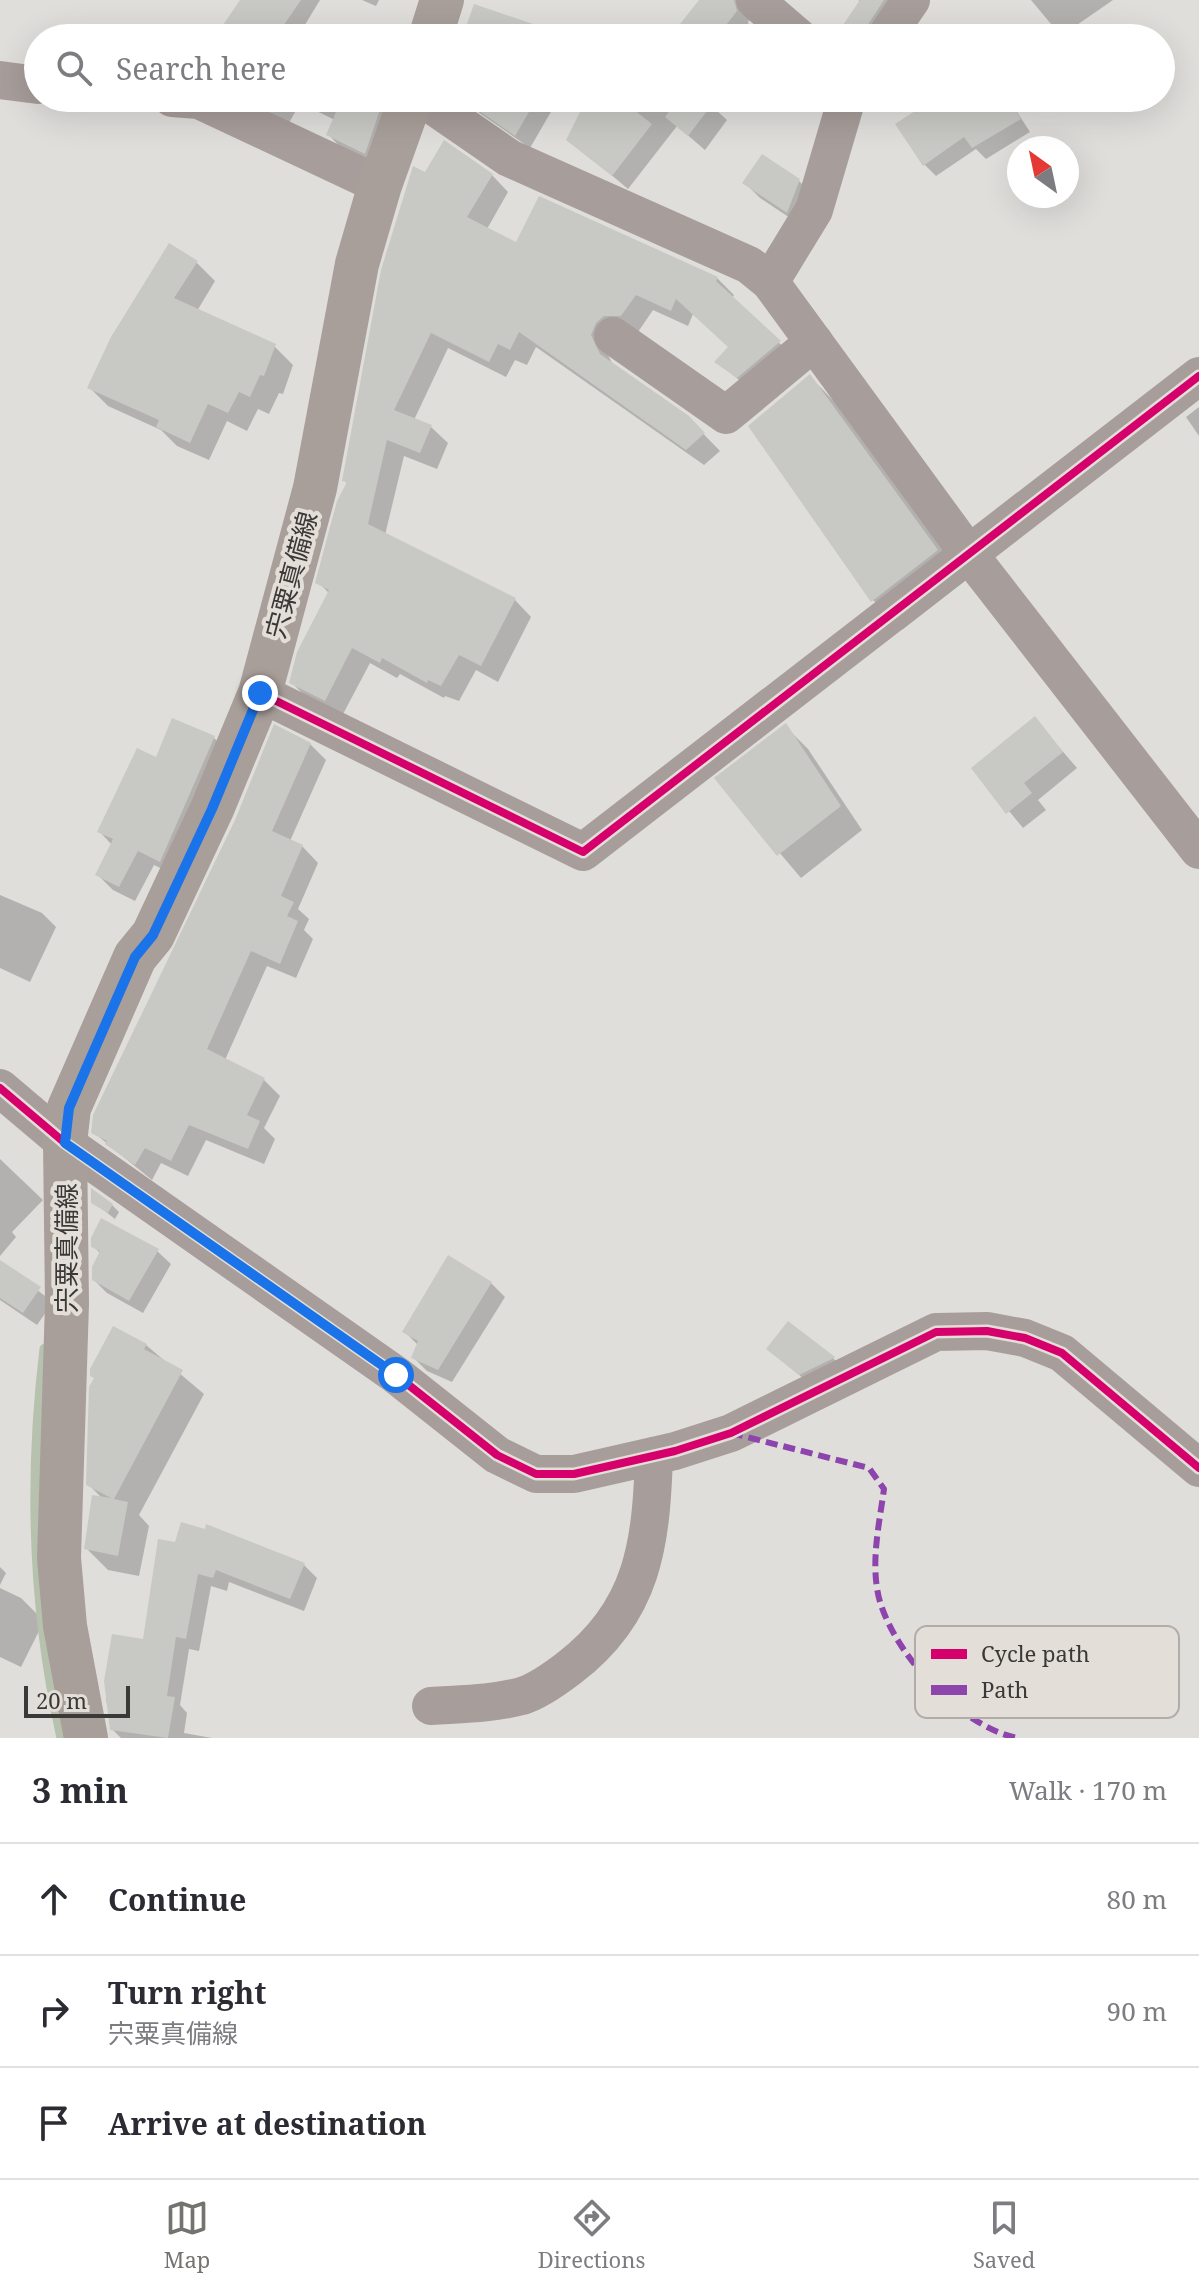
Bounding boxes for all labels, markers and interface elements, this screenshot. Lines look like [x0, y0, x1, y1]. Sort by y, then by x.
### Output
search box [24, 24, 1175, 112]
icon: search [52, 46, 96, 90]
text: Search here [116, 48, 286, 89]
north arrow [1007, 136, 1079, 208]
street label: 宍粟真備線 [257, 507, 325, 642]
route end [242, 675, 278, 711]
street label: 宍粟真備線 [48, 1183, 84, 1313]
route start [378, 1357, 414, 1393]
legend [915, 1626, 1179, 1718]
text: Cycle path [981, 1638, 1090, 1668]
text: Path [981, 1674, 1028, 1704]
scale bar [24, 1682, 130, 1718]
text: 20 m [36, 1685, 87, 1715]
text: 3 min [32, 1767, 128, 1813]
text: Walk · 170 m [1009, 1772, 1167, 1808]
icon: ahead [32, 1877, 76, 1921]
text: Continue [108, 1879, 246, 1920]
text: 80 m [1107, 1881, 1167, 1917]
text: Turn right [108, 1972, 266, 2013]
icon: right [32, 1989, 76, 2033]
text: 90 m [1107, 1993, 1167, 2029]
text: 宍粟真備線 [108, 2015, 238, 2051]
icon: arrive [32, 2101, 76, 2145]
text: Arrive at destination [108, 2103, 427, 2144]
tab: Map [164, 2196, 210, 2274]
tab: Directions [538, 2196, 645, 2274]
tab: Saved [973, 2196, 1035, 2274]

